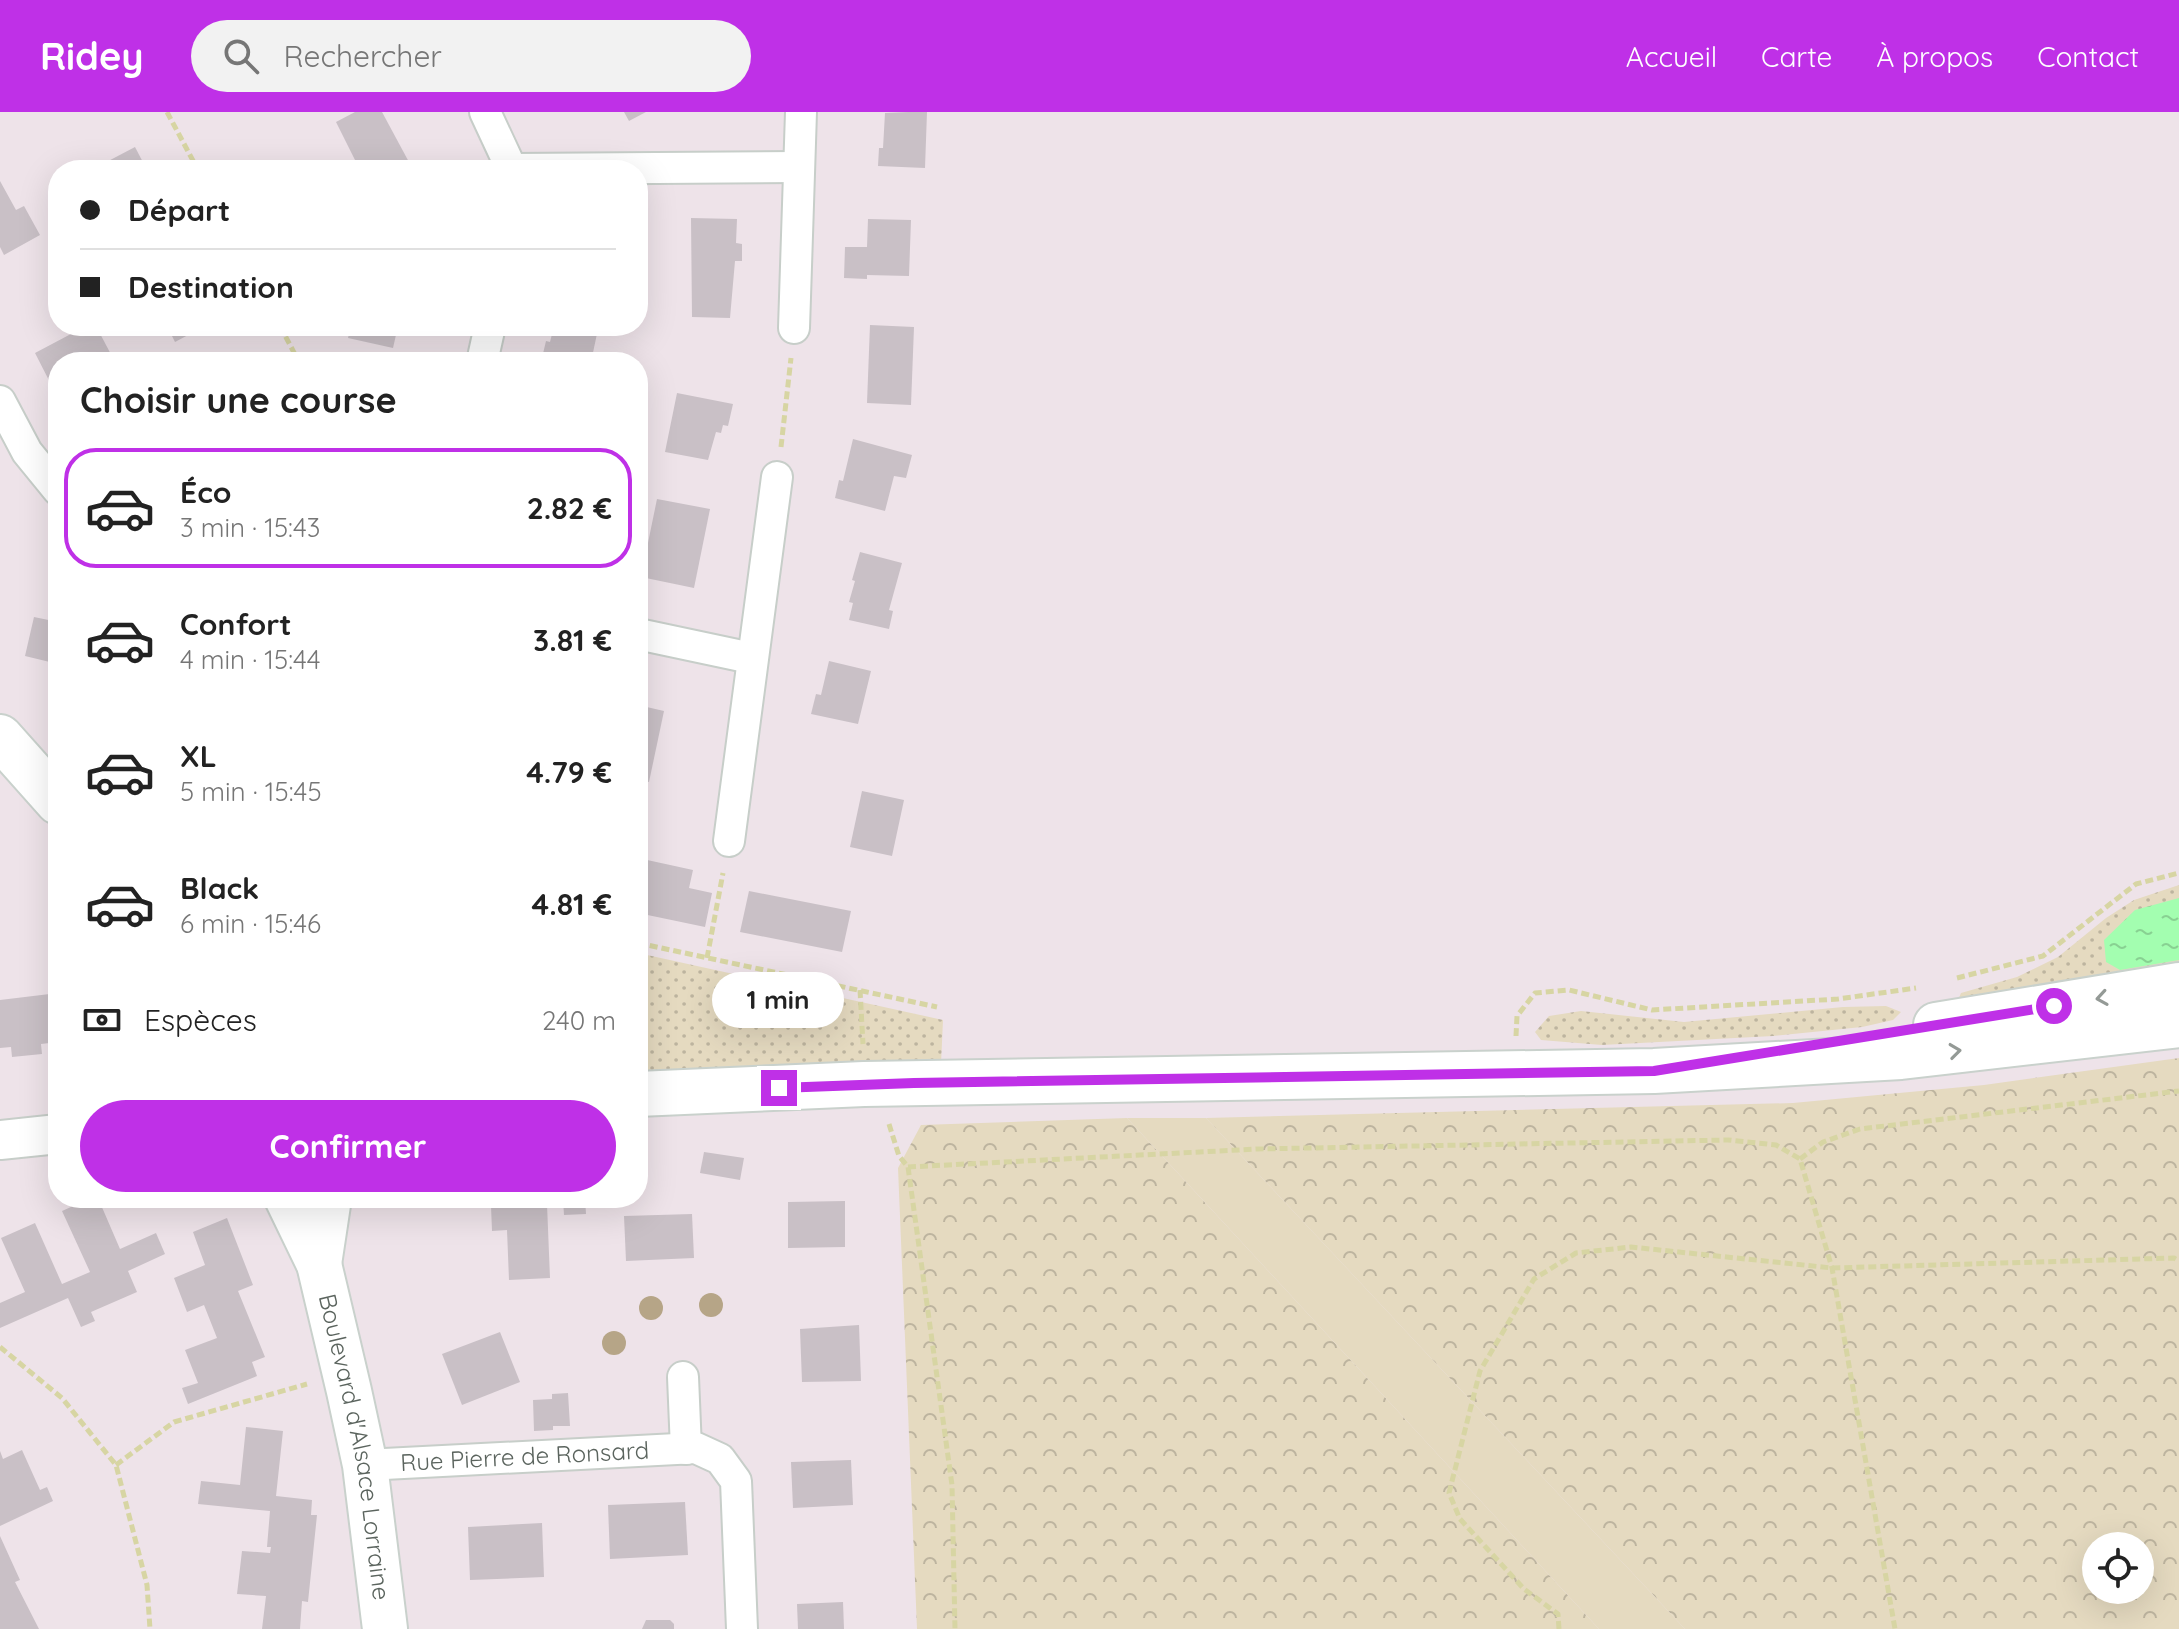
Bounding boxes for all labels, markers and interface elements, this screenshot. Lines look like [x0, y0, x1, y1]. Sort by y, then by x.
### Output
search box [191, 20, 751, 92]
text: Ridey [40, 32, 143, 80]
icon: search [219, 34, 263, 78]
text: Rechercher [283, 37, 442, 75]
text: Accueil [1626, 39, 1717, 74]
text: Carte [1761, 39, 1832, 74]
text: À propos [1876, 39, 1993, 74]
text: Contact [2037, 39, 2139, 74]
text: Départ [128, 191, 230, 229]
text: Destination [128, 268, 294, 306]
text: Choisir une course [80, 377, 397, 422]
icon: car [84, 472, 156, 544]
text: Éco [180, 473, 231, 511]
text: 2.82 € [527, 489, 612, 527]
text: 3 min · 15:43 [180, 511, 320, 544]
icon: car [84, 604, 156, 676]
text: Confort [180, 605, 292, 643]
text: 3.81 € [533, 621, 612, 659]
text: 4 min · 15:44 [180, 643, 320, 676]
icon: car [84, 736, 156, 808]
text: XL [180, 737, 217, 775]
text: 4.79 € [526, 753, 612, 791]
text: 5 min · 15:45 [180, 775, 322, 808]
icon: car [84, 868, 156, 940]
text: Black [180, 869, 259, 907]
text: 4.81 € [532, 885, 612, 923]
text: 6 min · 15:46 [180, 907, 321, 940]
callout: 1 min [713, 972, 845, 1028]
text: 1 min [747, 983, 810, 1016]
route start [2036, 988, 2072, 1024]
one-way arrow [2095, 989, 2109, 1006]
icon: cash [80, 998, 124, 1042]
text: Espèces [144, 1001, 257, 1039]
text: 240 m [542, 1004, 616, 1037]
one-way arrow [1948, 1043, 1962, 1060]
route end [761, 1070, 797, 1106]
button: Confirmer [80, 1100, 616, 1192]
street label: Boulevard d'Alsace Lorraine [313, 1291, 397, 1602]
street label: Rue Pierre de Ronsard [400, 1434, 650, 1477]
map controls [2082, 1532, 2154, 1604]
button: locate [2082, 1532, 2154, 1604]

